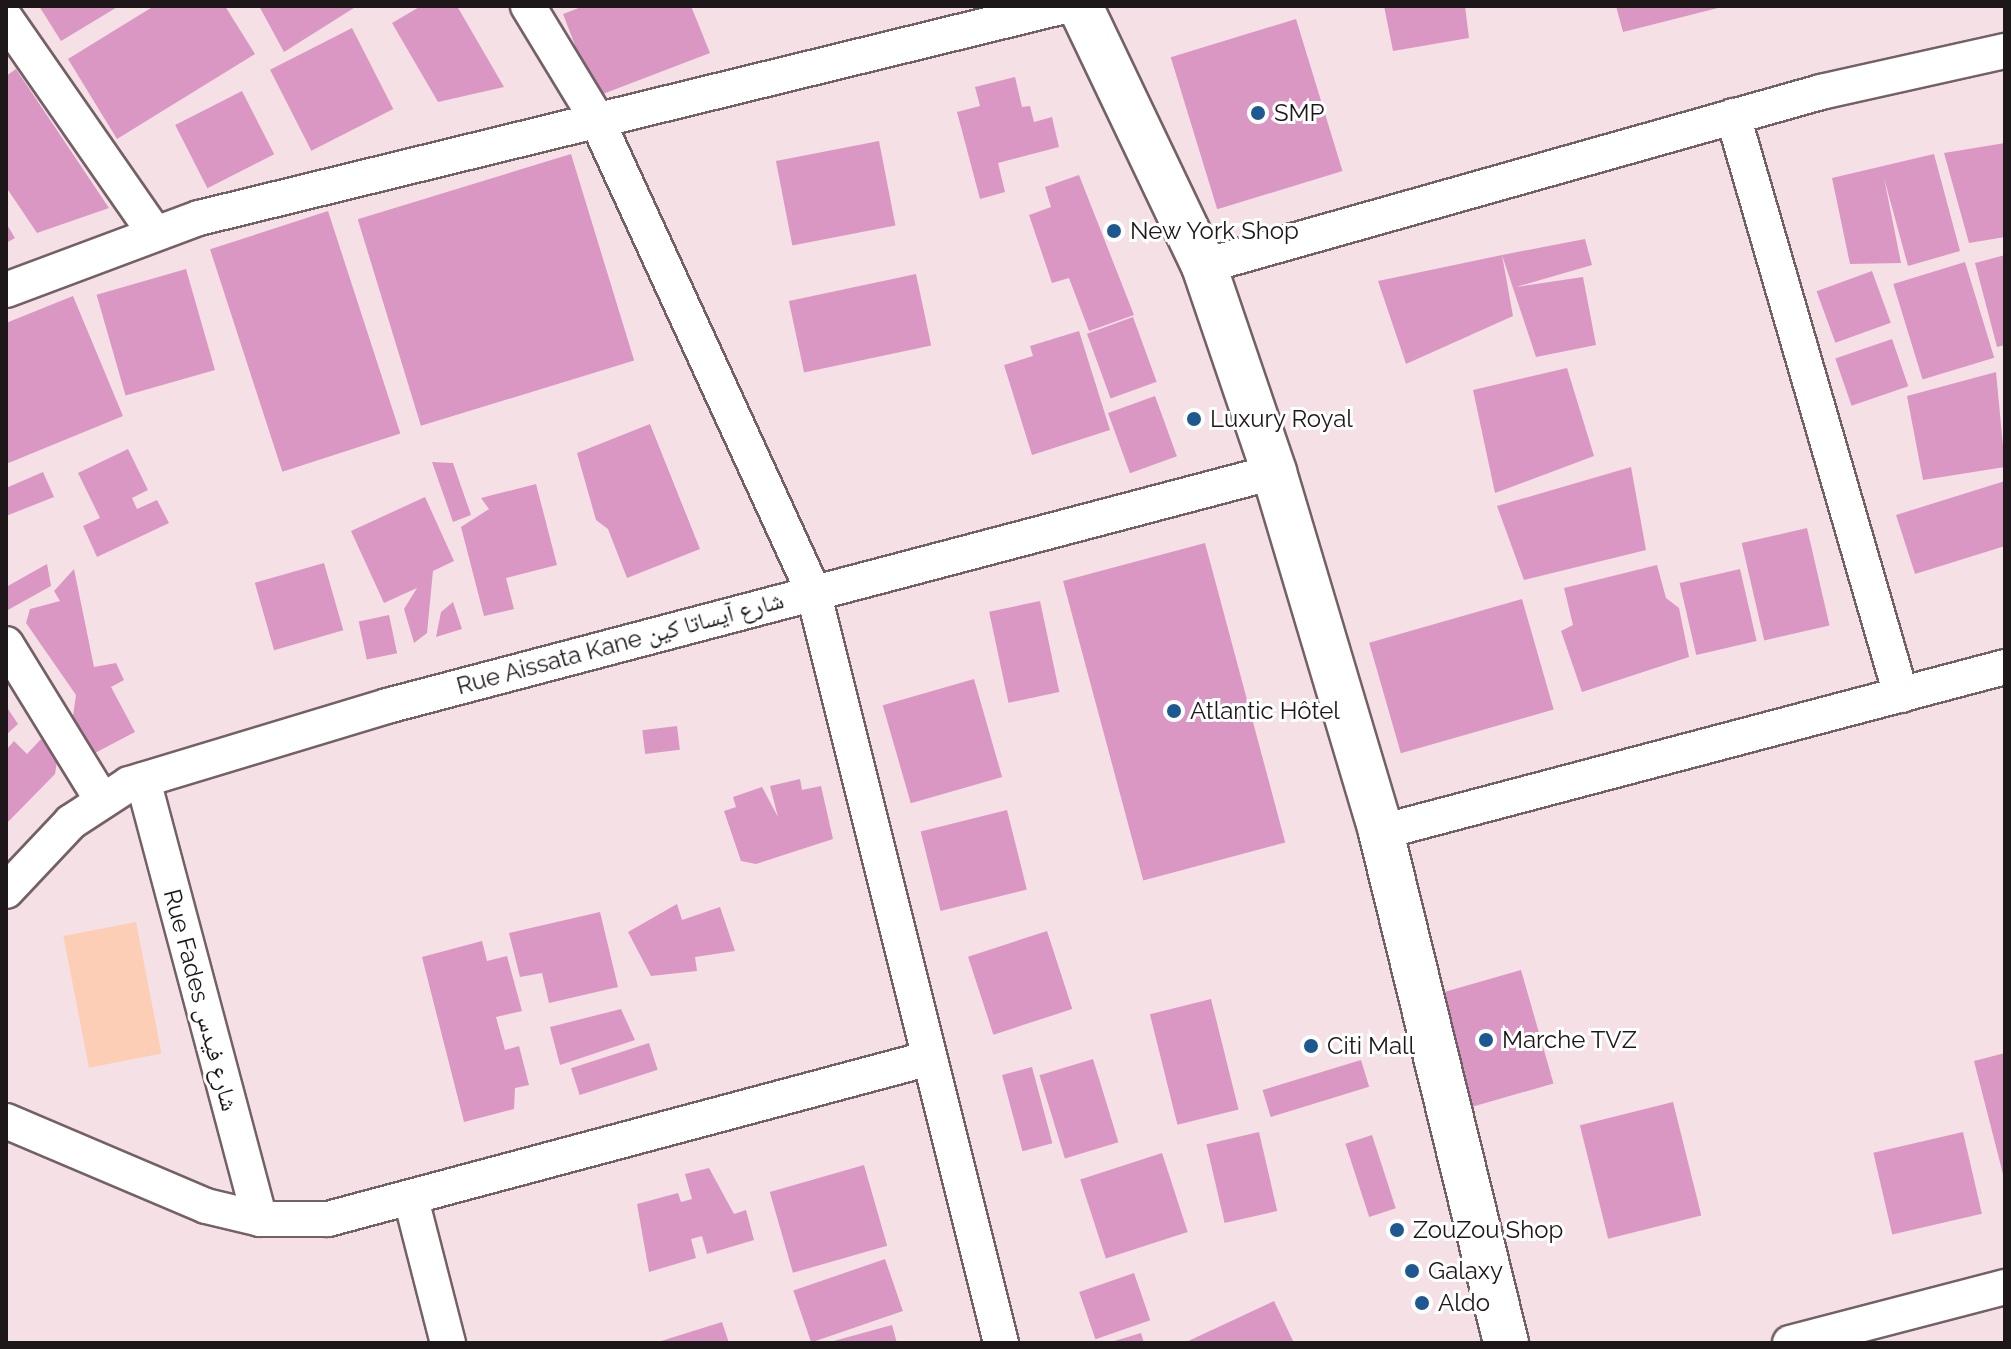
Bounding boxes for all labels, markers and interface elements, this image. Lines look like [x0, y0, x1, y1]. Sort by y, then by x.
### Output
place label: SMP [1274, 99, 1325, 127]
marker: SMP [1249, 104, 1267, 122]
place label: New York Shop [1130, 217, 1300, 245]
marker: New York Shop [1105, 222, 1123, 240]
place label: Luxury Royal [1210, 405, 1354, 433]
marker: Luxury Royal [1185, 410, 1203, 428]
street label: Rue Aissata Kane شارع آيساتا كين [453, 585, 787, 701]
place label: Atlantic Hôtel [1190, 697, 1340, 725]
marker: Atlantic Hôtel [1165, 702, 1183, 720]
street label: Rue Fades شارع فيدس [158, 886, 244, 1114]
place label: Marche TVZ [1502, 1026, 1637, 1054]
marker: Marche TVZ [1477, 1031, 1495, 1049]
place label: Citi Mall [1327, 1032, 1415, 1060]
marker: Citi Mall [1302, 1037, 1320, 1055]
place label: ZouZou Shop [1413, 1216, 1563, 1244]
marker: ZouZou Shop [1388, 1221, 1406, 1239]
place label: Galaxy [1428, 1257, 1503, 1285]
marker: Galaxy [1403, 1262, 1421, 1280]
place label: Aldo [1438, 1289, 1490, 1317]
marker: Aldo [1413, 1294, 1431, 1312]

